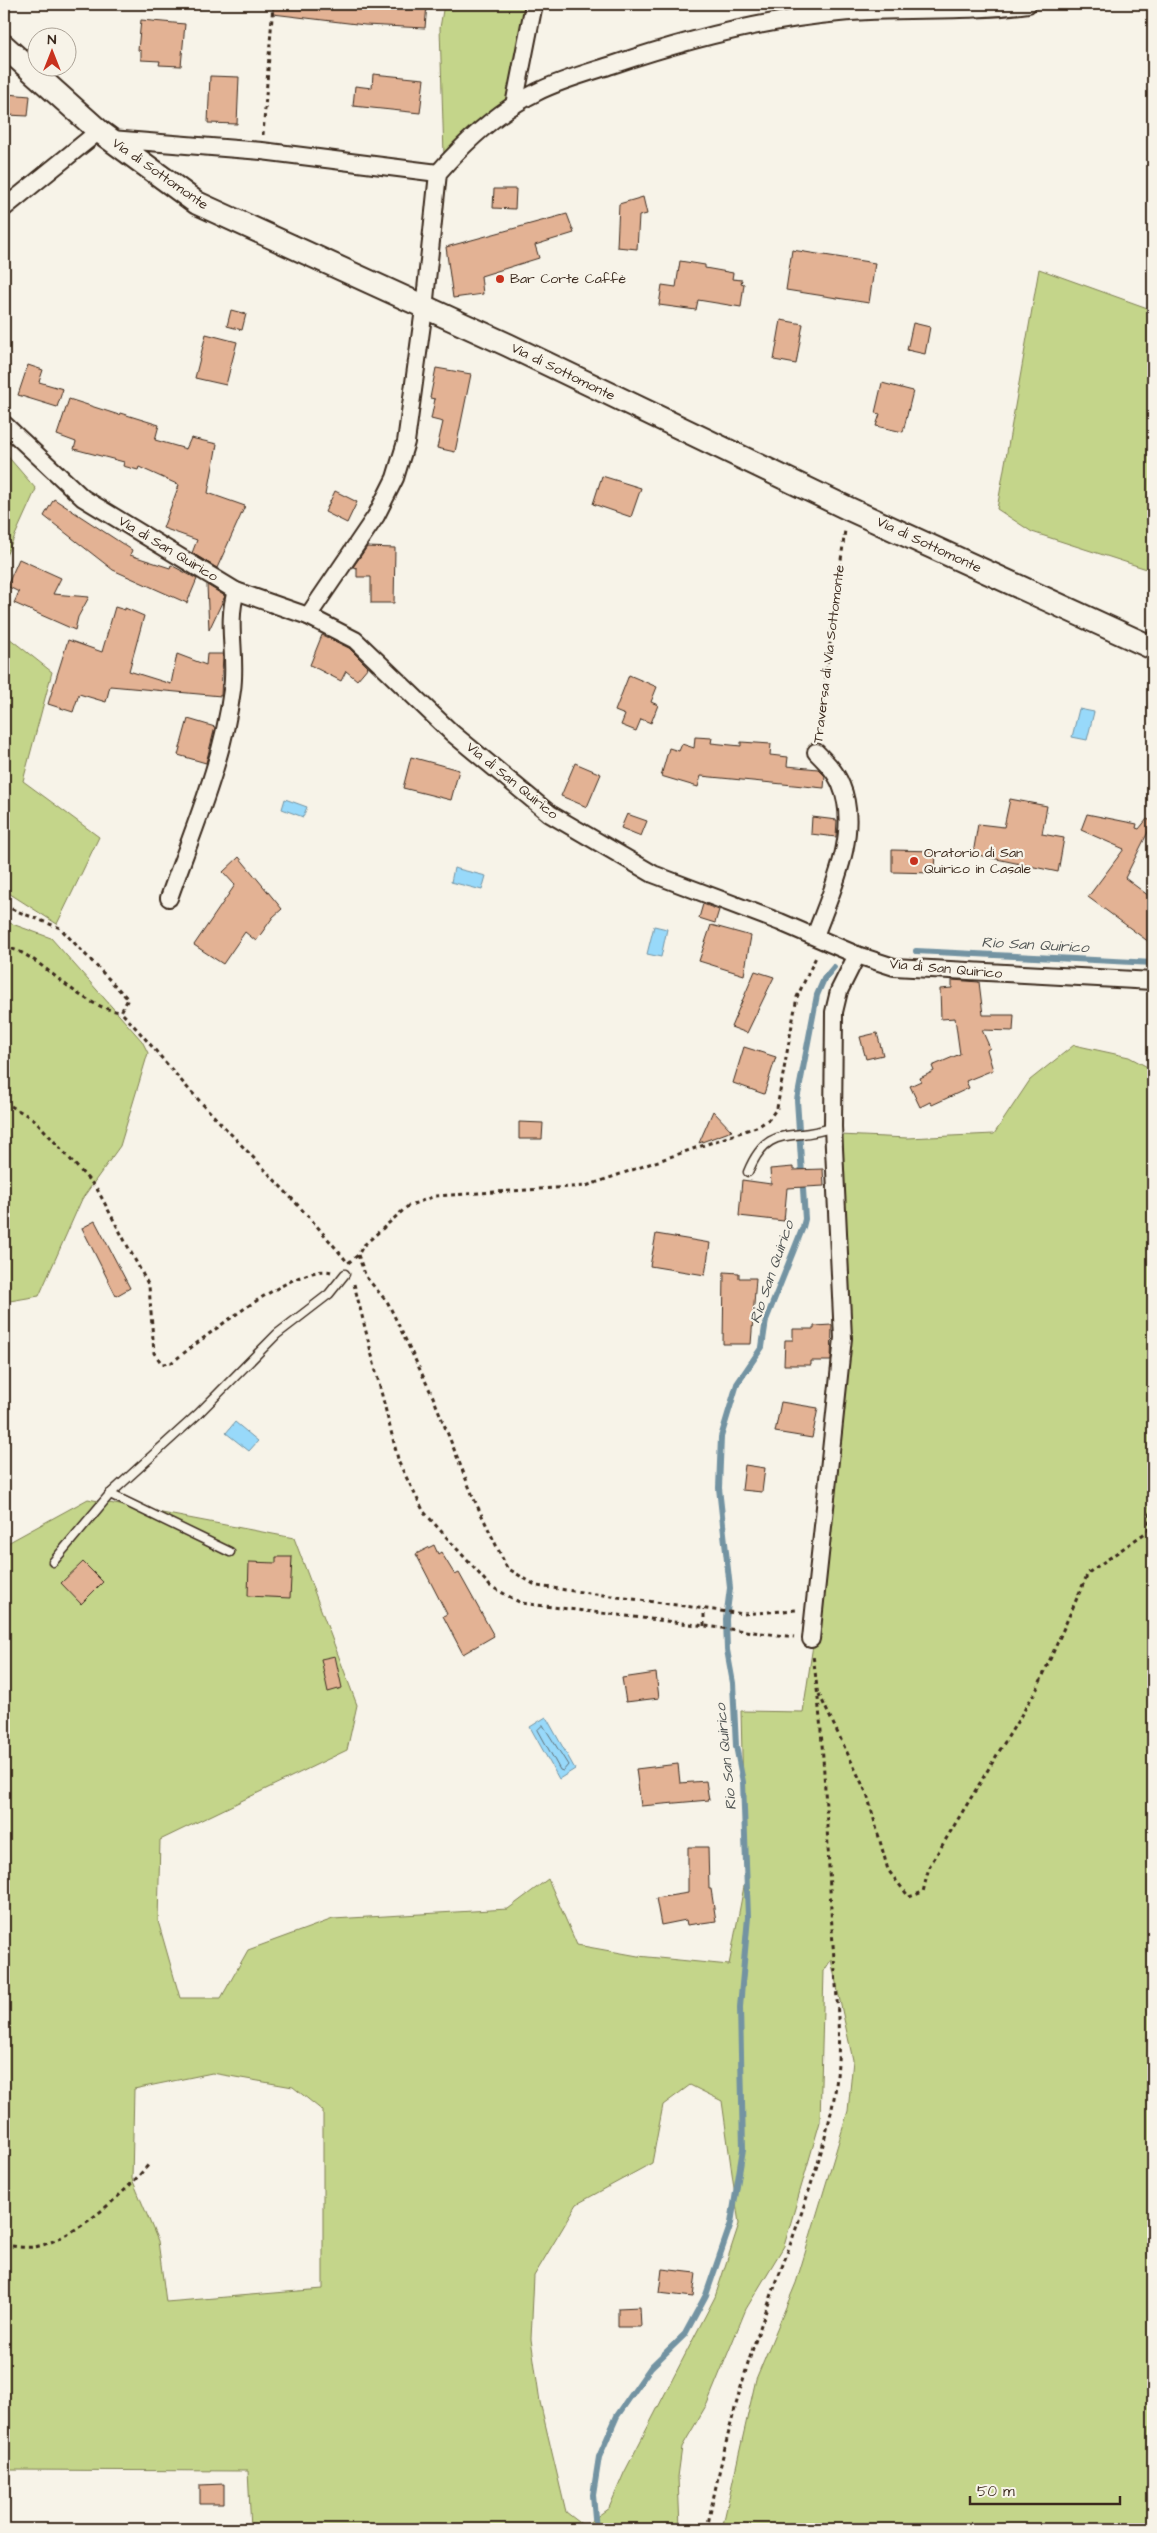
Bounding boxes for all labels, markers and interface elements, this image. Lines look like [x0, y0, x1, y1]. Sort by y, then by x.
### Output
north arrow [28, 28, 78, 78]
text: N [48, 30, 57, 50]
street label: Via di Sottomonte [108, 133, 213, 215]
place label: Bar Corte Caffè [510, 269, 626, 289]
marker: Bar Corte Caffè [494, 273, 506, 285]
street label: Via di Sottomonte [508, 338, 619, 406]
street label: Via di San Quirico [114, 511, 222, 587]
street label: Via di Sottomonte [873, 512, 985, 578]
street label: Traversa di Via Sottomonte [808, 563, 850, 744]
street label: Via di San Quirico [462, 738, 562, 824]
place label: Oratorio di San Quirico in Casale [924, 843, 1032, 879]
marker: Oratorio di San Quirico in Casale [908, 855, 920, 867]
water label: Rio San Quirico [981, 932, 1091, 958]
street label: Via di San Quirico [889, 954, 1003, 984]
water label: Rio San Quirico [745, 1216, 800, 1326]
water label: Rio San Quirico [710, 1701, 742, 1811]
scale bar [970, 2473, 1120, 2505]
text: 50 m [977, 2481, 1015, 2502]

